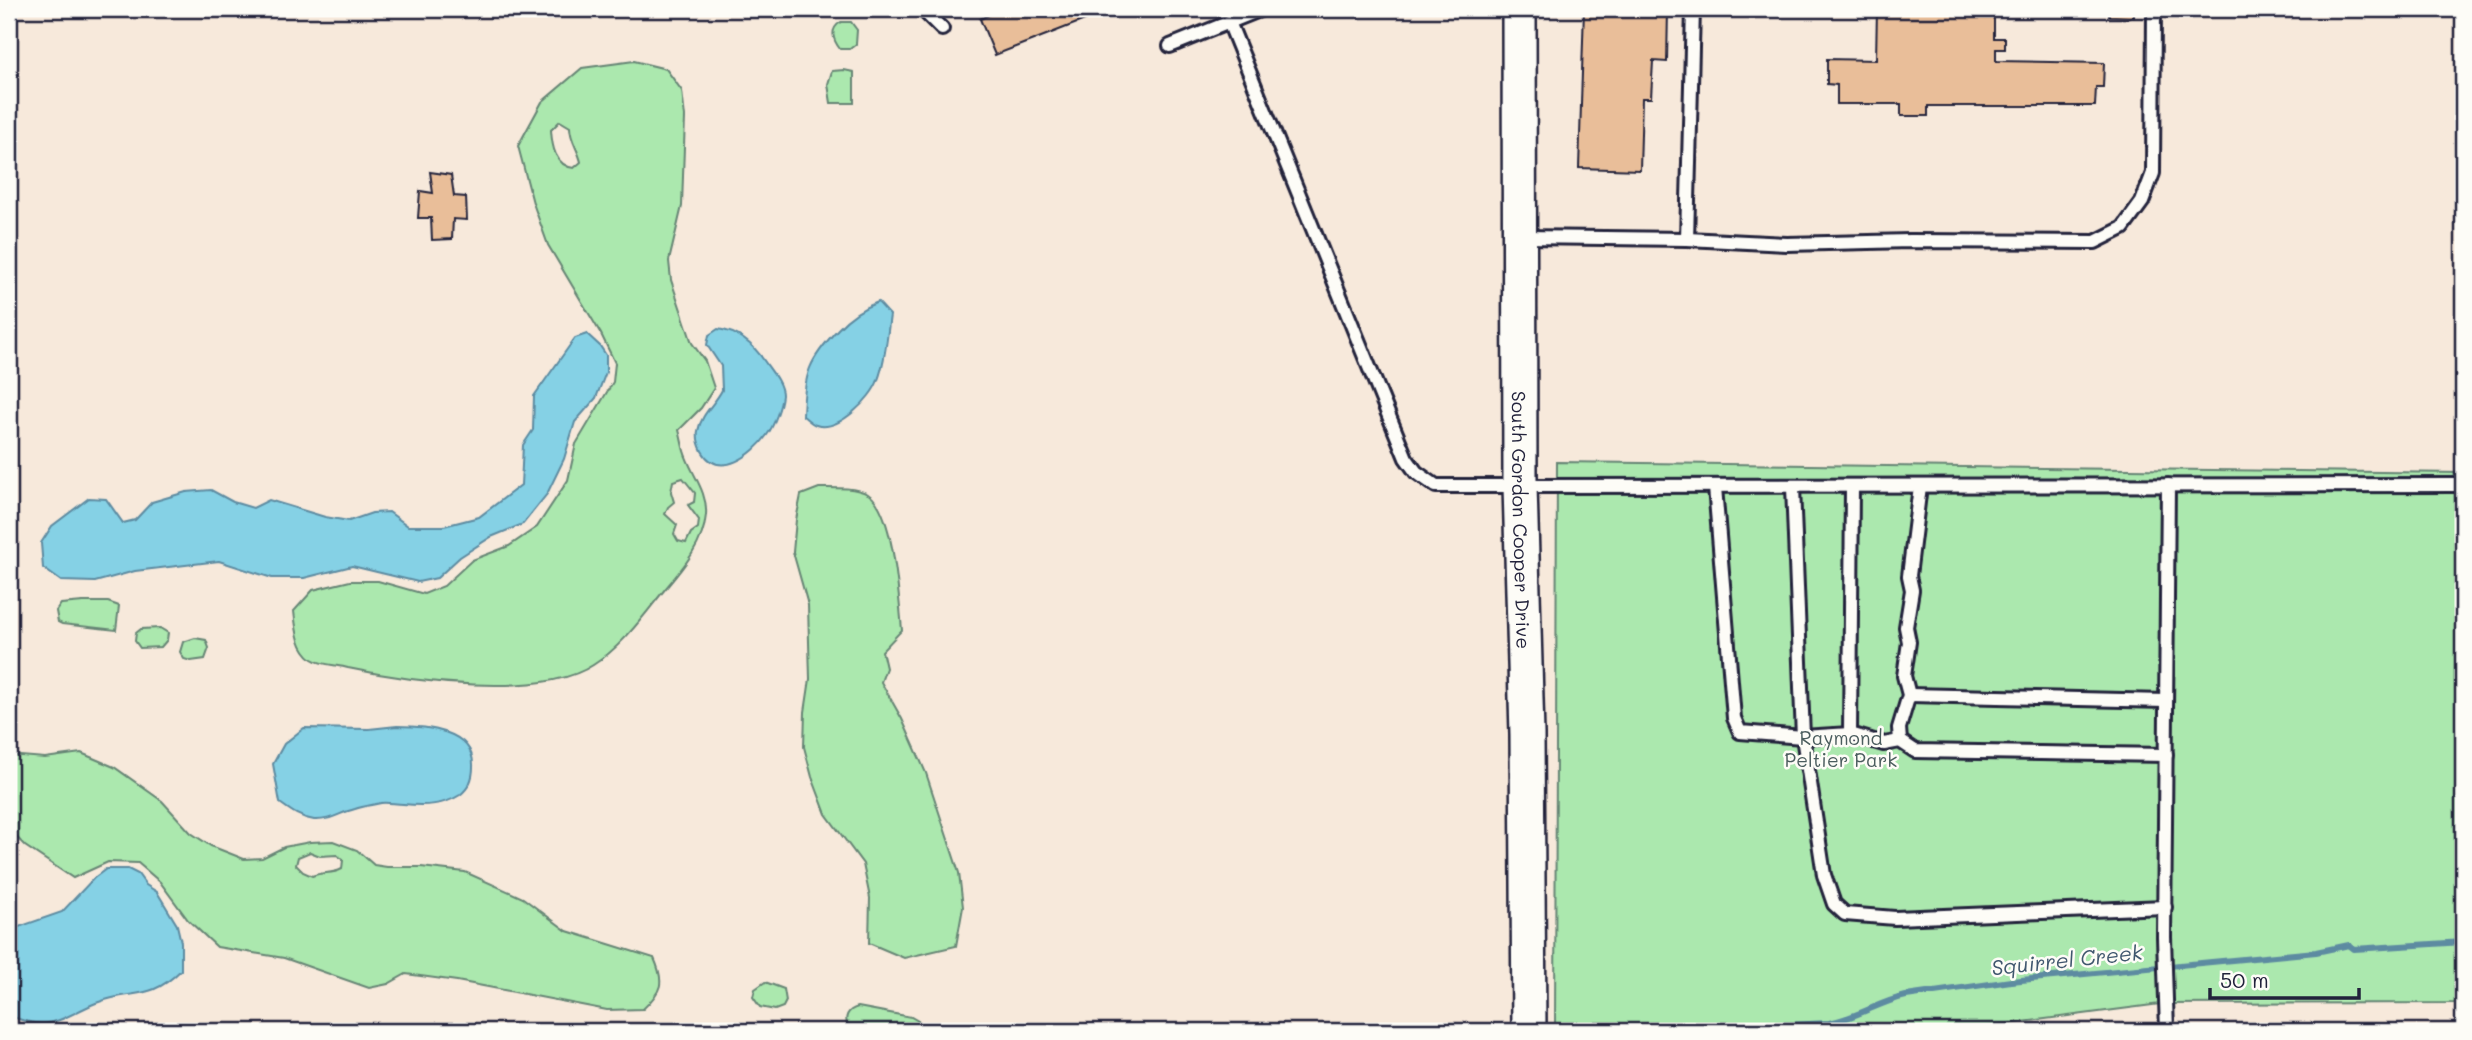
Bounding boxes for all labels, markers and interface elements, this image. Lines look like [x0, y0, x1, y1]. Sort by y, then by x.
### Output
street label: South Gordon Cooper Drive [1507, 391, 1537, 649]
park label: Raymond Peltier Park [1785, 725, 1897, 772]
water label: Squirrel Creek [1990, 938, 2145, 980]
scale bar [2210, 956, 2358, 1000]
text: 50 m [2220, 966, 2269, 993]

